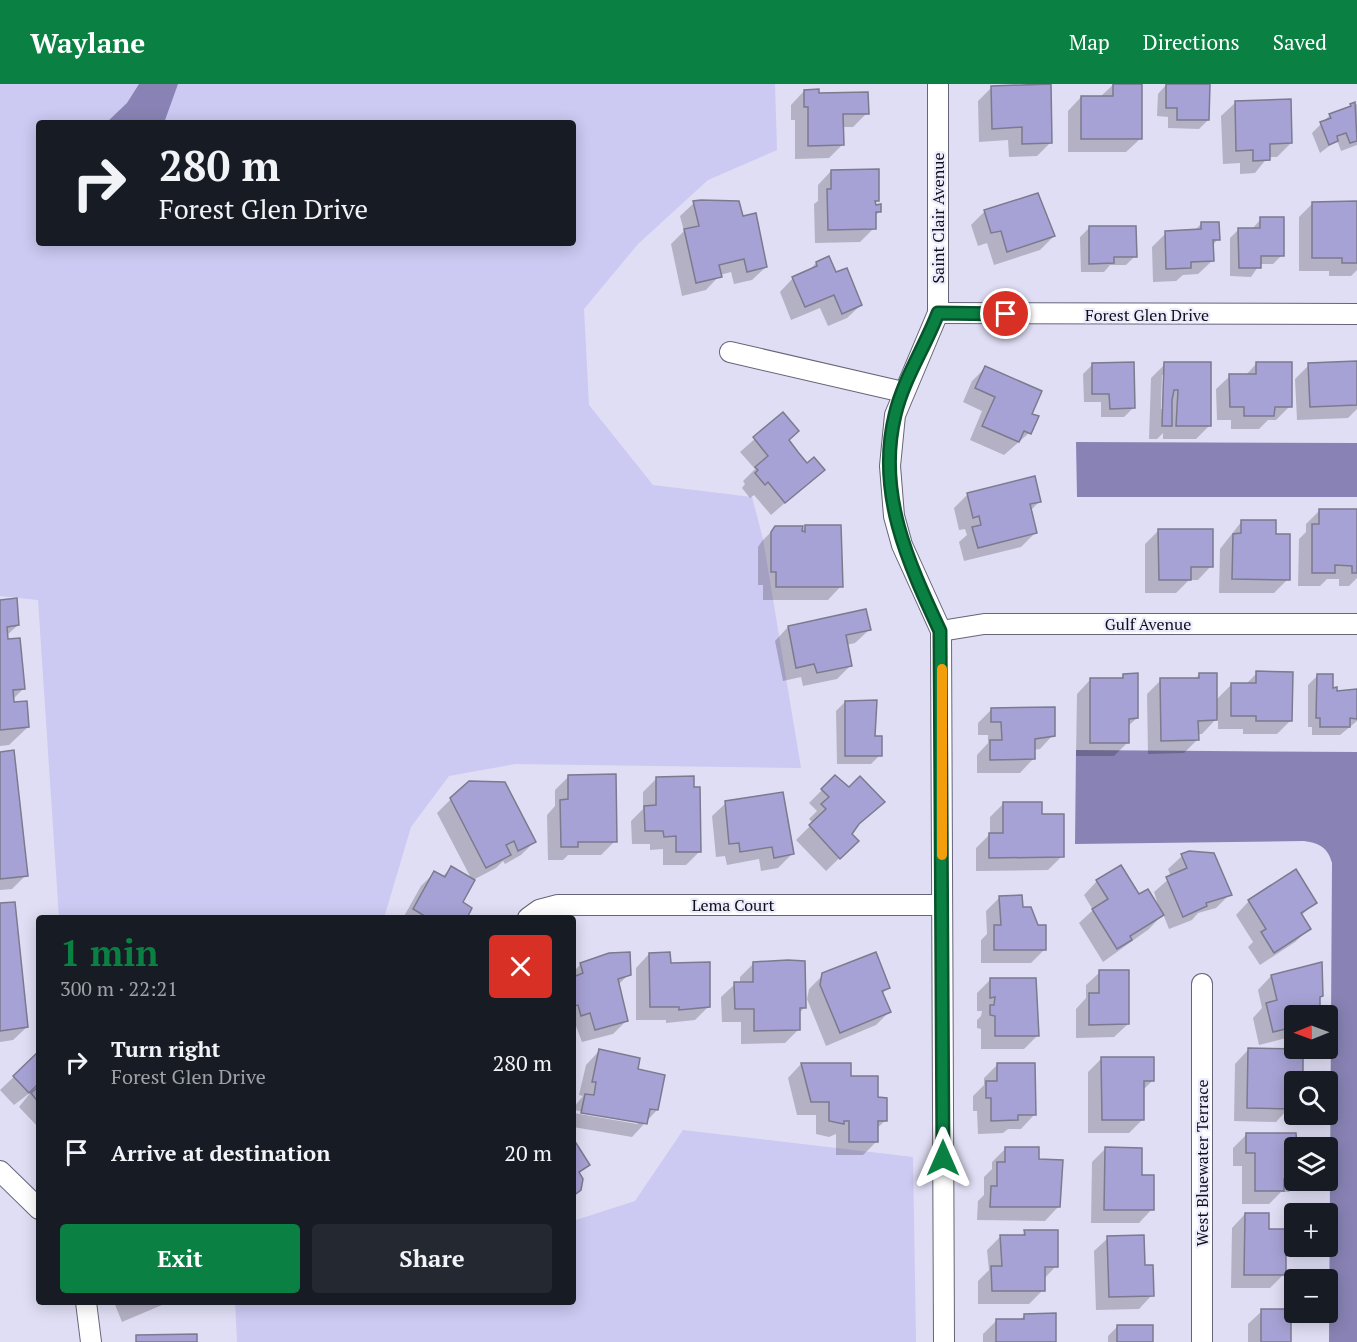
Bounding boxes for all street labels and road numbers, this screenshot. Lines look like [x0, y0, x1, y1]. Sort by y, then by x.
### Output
street label: Saint Clair Avenue [927, 153, 949, 283]
street label: Forest Glen Drive [1085, 304, 1209, 326]
street label: Gulf Avenue [1105, 613, 1191, 635]
street label: Lema Court [692, 894, 774, 916]
street label: West Bluewater Terrace [1191, 1080, 1213, 1246]

